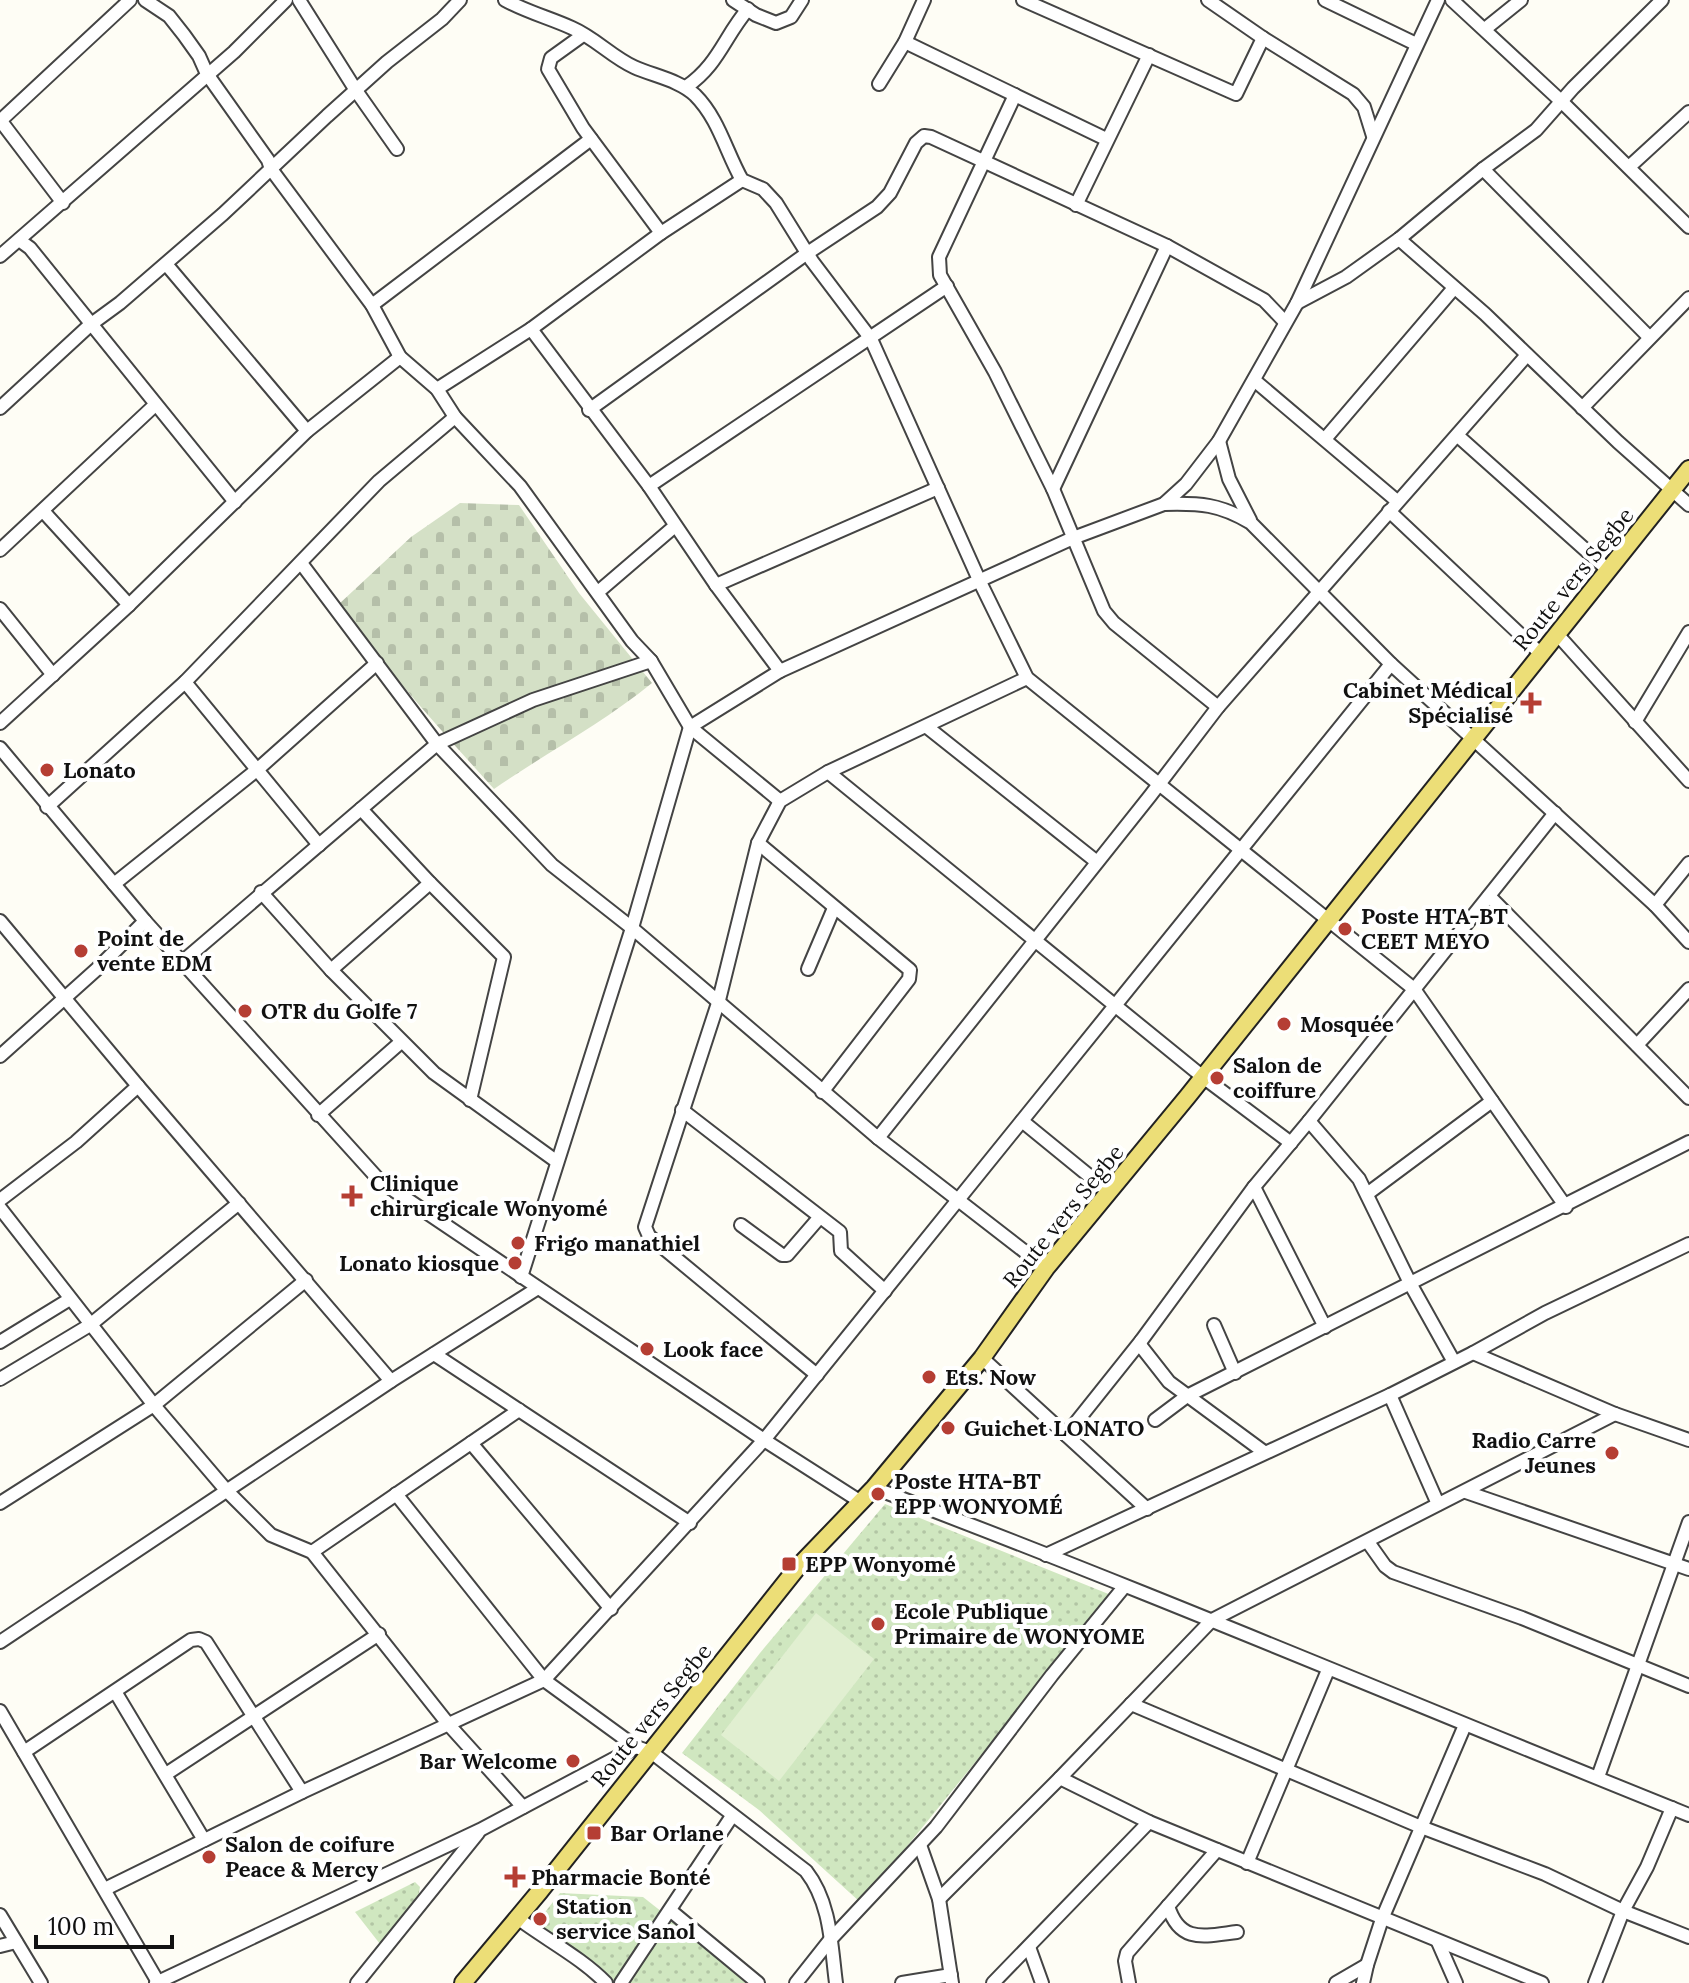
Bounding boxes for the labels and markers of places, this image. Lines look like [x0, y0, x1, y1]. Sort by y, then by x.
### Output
place label: Cabinet Médical Spécialisé [1343, 676, 1513, 729]
marker: Cabinet Médical Spécialisé [1520, 692, 1542, 714]
place label: Lonato [63, 756, 136, 784]
marker: Lonato [38, 761, 56, 779]
place label: Poste HTA-BT CEET MEYO [1361, 902, 1508, 955]
marker: Poste HTA-BT CEET MEYO [1336, 920, 1354, 938]
place label: Point de vente EDM [97, 924, 213, 977]
marker: Point de vente EDM [72, 942, 90, 960]
place label: OTR du Golfe 7 [261, 997, 417, 1025]
marker: OTR du Golfe 7 [236, 1002, 254, 1020]
place label: Mosquée [1300, 1010, 1394, 1038]
marker: Mosquée [1275, 1015, 1293, 1033]
place label: Salon de coiffure [1233, 1051, 1322, 1104]
marker: Salon de coiffure [1208, 1069, 1226, 1087]
place label: Clinique chirurgicale Wonyomé [370, 1169, 608, 1222]
marker: Clinique chirurgicale Wonyomé [341, 1185, 363, 1207]
place label: Frigo manathiel [534, 1229, 700, 1257]
marker: Frigo manathiel [509, 1234, 527, 1252]
place label: Lonato kiosque [339, 1249, 499, 1277]
marker: Lonato kiosque [506, 1254, 524, 1272]
place label: Look face [663, 1335, 764, 1363]
marker: Look face [638, 1340, 656, 1358]
place label: Ets. Now [945, 1363, 1036, 1391]
marker: Ets. Now [920, 1368, 938, 1386]
place label: Guichet LONATO [964, 1414, 1145, 1442]
marker: Guichet LONATO [939, 1419, 957, 1437]
place label: Radio Carre Jeunes [1471, 1426, 1596, 1479]
marker: Radio Carre Jeunes [1603, 1444, 1621, 1462]
place label: Poste HTA-BT EPP WONYOMÉ [894, 1467, 1063, 1520]
marker: Poste HTA-BT EPP WONYOMÉ [869, 1485, 887, 1503]
place label: EPP Wonyomé [805, 1550, 956, 1578]
marker: EPP Wonyomé [780, 1555, 798, 1573]
place label: Ecole Publique Primaire de WONYOME [894, 1597, 1145, 1650]
marker: Ecole Publique Primaire de WONYOME [869, 1615, 887, 1633]
place label: Bar Welcome [419, 1747, 557, 1775]
marker: Bar Welcome [564, 1752, 582, 1770]
place label: Bar Orlane [610, 1819, 724, 1847]
marker: Bar Orlane [585, 1824, 603, 1842]
place label: Salon de coifure Peace & Mercy [225, 1830, 395, 1883]
marker: Salon de coifure Peace & Mercy [200, 1848, 218, 1866]
place label: Pharmacie Bonté [531, 1863, 711, 1891]
marker: Pharmacie Bonté [506, 1868, 524, 1886]
place label: Station service Sanol [556, 1892, 695, 1945]
marker: Station service Sanol [531, 1910, 549, 1928]

